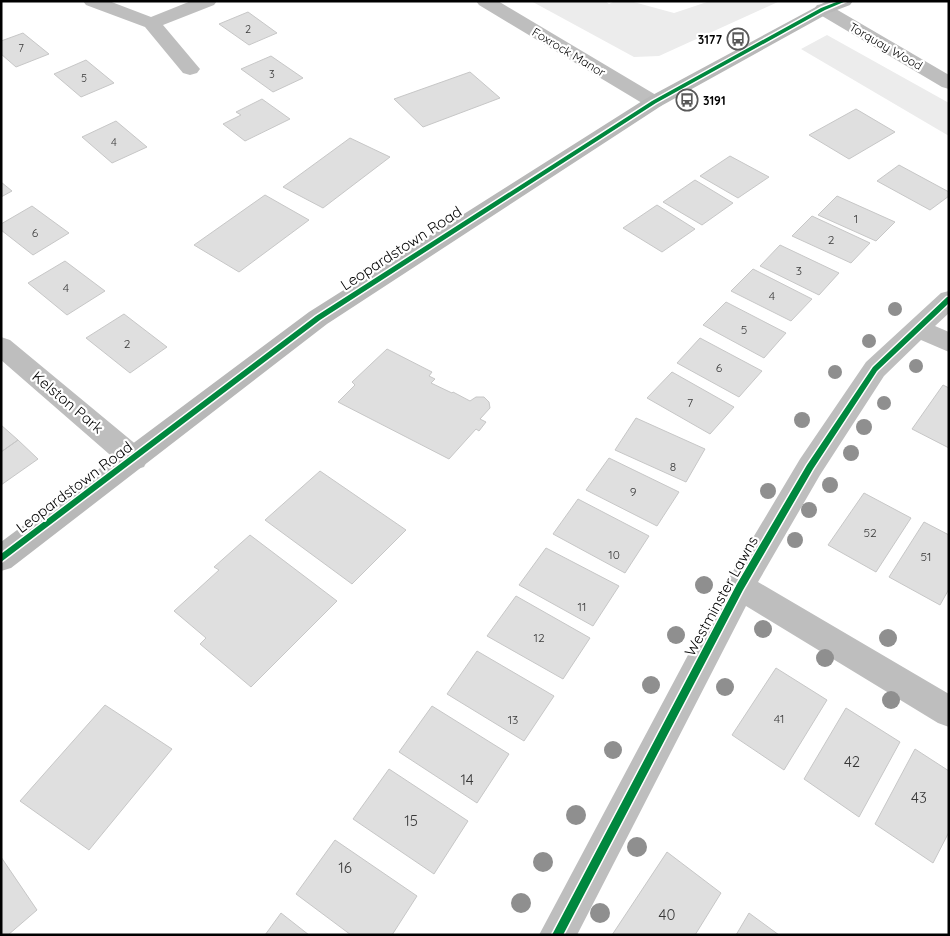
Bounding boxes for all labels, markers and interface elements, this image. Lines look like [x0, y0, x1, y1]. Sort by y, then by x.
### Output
street label: Torquay Wood [847, 19, 925, 73]
house number: 2 [245, 22, 251, 36]
street label: Foxrock Manor [530, 24, 609, 80]
bus stop icon: 3177 [726, 27, 750, 51]
place label: 3177 [698, 32, 722, 47]
house number: 7 [18, 41, 24, 55]
house number: 3 [269, 67, 275, 81]
house number: 5 [81, 71, 87, 85]
bus stop icon: 3191 [675, 88, 699, 112]
place label: 3191 [703, 93, 726, 108]
house number: 4 [111, 135, 117, 149]
street label: Leopardstown Road [337, 202, 465, 294]
house number: 1 [854, 211, 858, 226]
house number: 6 [32, 225, 39, 240]
house number: 2 [828, 232, 835, 247]
house number: 3 [796, 263, 802, 278]
house number: 4 [63, 280, 69, 295]
house number: 4 [769, 288, 775, 303]
house number: 5 [741, 322, 747, 337]
house number: 2 [124, 336, 131, 351]
house number: 6 [716, 360, 723, 375]
street label: Kelston Park [28, 367, 108, 437]
house number: 7 [687, 395, 693, 410]
street label: Leopardstown Road [12, 437, 136, 537]
house number: 8 [670, 459, 676, 474]
house number: 9 [630, 484, 637, 499]
house number: 52 [863, 525, 877, 540]
street label: Westminster Lawns [680, 532, 762, 660]
house number: 10 [608, 547, 620, 562]
house number: 51 [921, 549, 931, 564]
house number: 11 [578, 599, 586, 614]
house number: 12 [533, 630, 545, 645]
house number: 41 [774, 711, 784, 726]
house number: 13 [508, 712, 518, 727]
house number: 42 [844, 752, 860, 771]
house number: 14 [460, 770, 474, 789]
house number: 43 [911, 788, 927, 807]
house number: 15 [404, 811, 418, 830]
house number: 16 [338, 858, 352, 877]
house number: 40 [659, 905, 675, 924]

